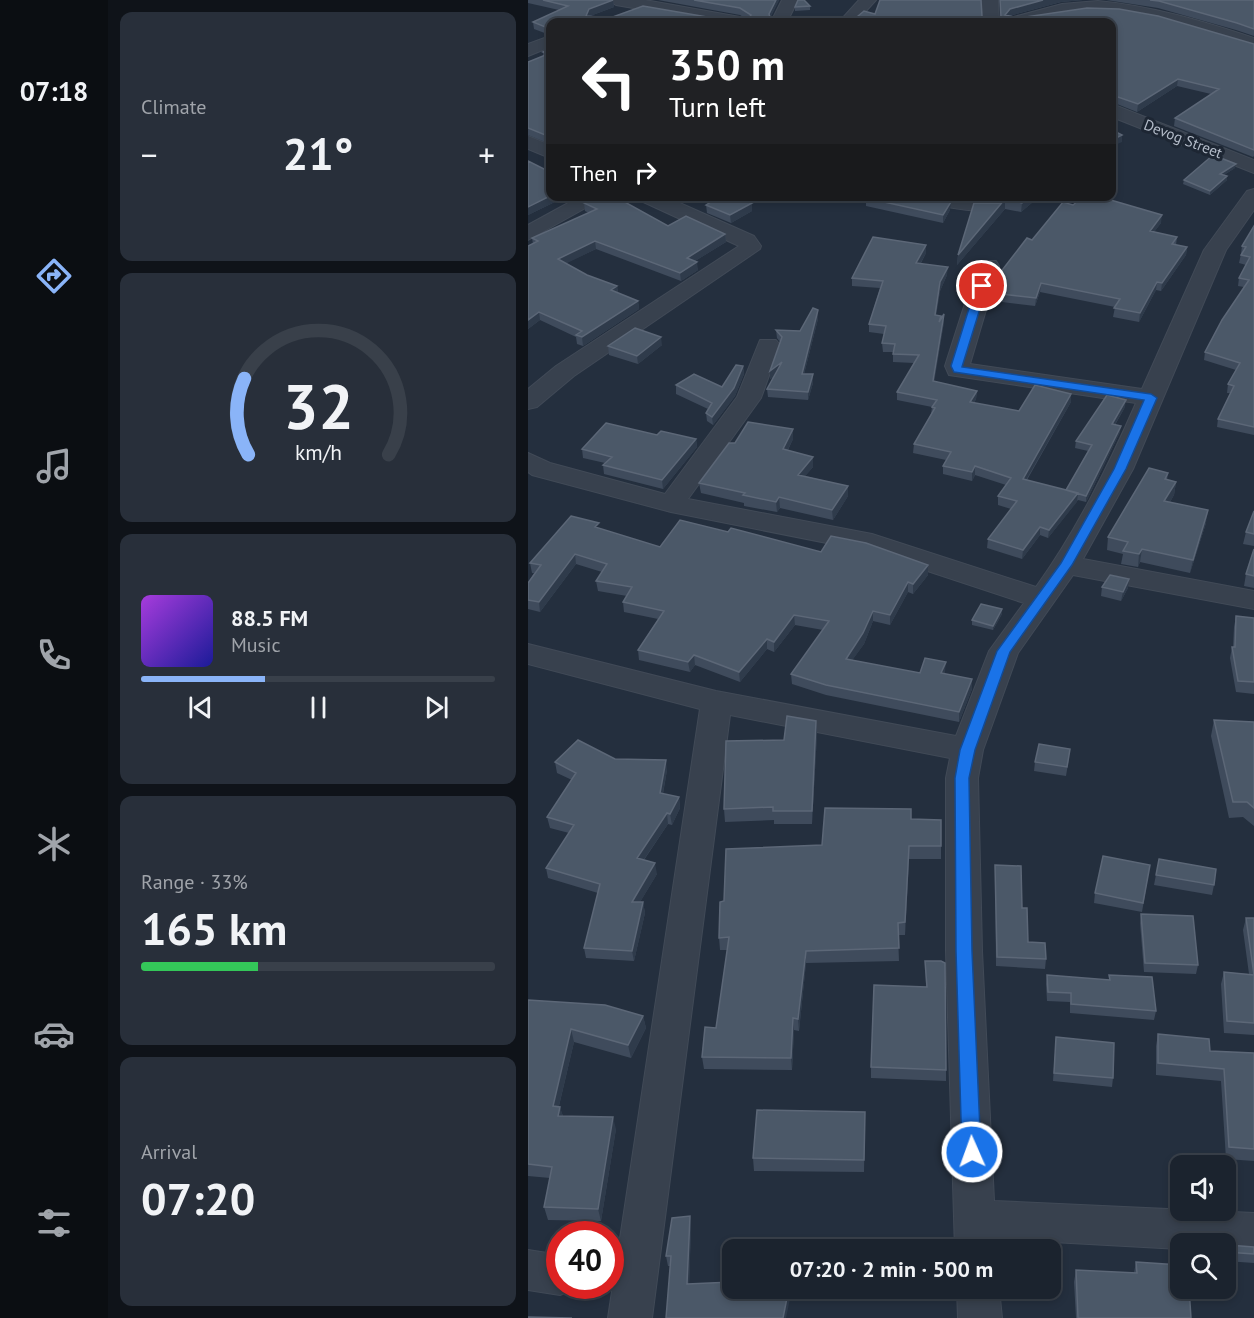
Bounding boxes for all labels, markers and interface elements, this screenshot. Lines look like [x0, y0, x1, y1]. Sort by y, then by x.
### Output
text: 350 m [669, 37, 785, 92]
icon: left [570, 42, 648, 120]
text: 07:18 [20, 74, 88, 108]
text: Turn left [669, 90, 766, 124]
text: Climate [141, 94, 207, 120]
street label: Devog Street [1141, 115, 1225, 162]
text: 21° [283, 124, 353, 182]
text: − [141, 133, 158, 176]
text: + [478, 133, 495, 176]
icon: right [629, 156, 662, 189]
text: Then [570, 159, 617, 187]
icon: directions [33, 255, 75, 297]
pin [956, 260, 1007, 311]
icon: arrive [965, 269, 998, 302]
text: 32 [283, 365, 353, 446]
text: km/h [294, 438, 341, 466]
icon: music [33, 445, 75, 487]
text: 88.5 FM [231, 604, 308, 632]
text: Music [231, 632, 280, 658]
icon: phone [33, 634, 75, 676]
icon: previous [184, 691, 217, 724]
icon: pause [302, 691, 335, 724]
icon: next [420, 691, 453, 724]
icon: climate [33, 823, 75, 865]
text: Range · 33% [141, 869, 248, 895]
text: 165 km [141, 899, 287, 957]
icon: car [33, 1013, 75, 1055]
position arrow [940, 1120, 1004, 1184]
text: Arrival [141, 1139, 197, 1165]
map controls [1170, 1155, 1236, 1299]
button: sound [1170, 1155, 1236, 1221]
text: 07:20 [141, 1169, 255, 1227]
icon: filters [33, 1202, 75, 1244]
speed limit sign: 40 [546, 1221, 624, 1299]
button: search [1170, 1233, 1236, 1299]
text: 07:20 · 2 min · 500 m [790, 1255, 993, 1283]

